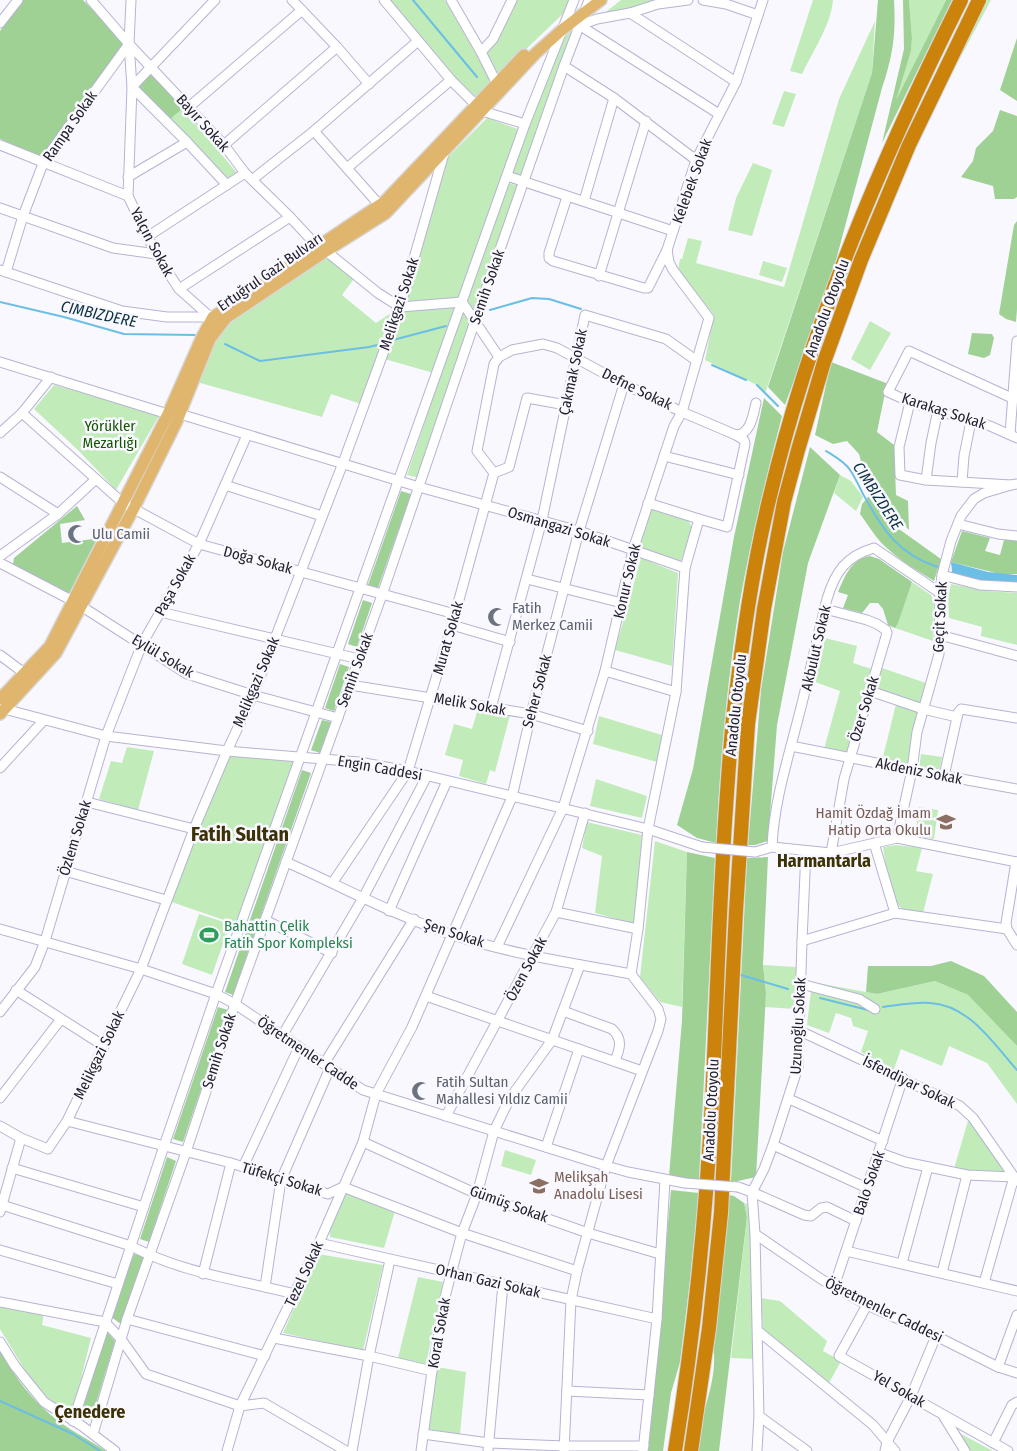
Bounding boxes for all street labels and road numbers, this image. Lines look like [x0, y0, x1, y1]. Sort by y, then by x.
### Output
street label: Rampa Sokak [39, 87, 101, 165]
street label: Bayır Sokak [173, 91, 233, 155]
street label: Kelebek Sokak [668, 136, 716, 226]
street label: Yalçın Sokak [126, 204, 178, 280]
street label: Ertuğrul Gazi Bulvarı [214, 229, 326, 315]
street label: Semih Sokak [466, 247, 508, 327]
street label: Melikgazi Sokak [376, 255, 422, 353]
street label: Anadolu Otoyolu [801, 257, 853, 359]
street label: Çakmak Sokak [555, 327, 591, 417]
street label: Defne Sokak [599, 364, 675, 414]
street label: Karakaş Sokak [900, 389, 988, 433]
street label: Osmangazi Sokak [505, 503, 613, 551]
street label: Doğa Sokak [222, 542, 294, 578]
street label: Konur Sokak [610, 542, 644, 620]
street label: Paşa Sokak [151, 551, 199, 619]
street label: Geçit Sokak [929, 581, 951, 653]
street label: Murat Sokak [429, 599, 467, 677]
street label: Akbulut Sokak [797, 603, 835, 693]
street label: Eylül Sokak [129, 630, 197, 682]
street label: Semih Sokak [333, 630, 377, 710]
street label: Melikgazi Sokak [229, 634, 283, 730]
street label: Seher Sokak [519, 652, 555, 730]
street label: Anadolu Otoyolu [722, 653, 750, 757]
street label: Özer Sokak [845, 674, 883, 744]
street label: Melik Sokak [433, 689, 507, 719]
street label: Engin Caddesi [336, 752, 424, 784]
street label: Akdeniz Sokak [874, 754, 964, 788]
street label: Özlem Sokak [55, 798, 95, 878]
street label: Şen Sokak [421, 915, 487, 951]
street label: Özen Sokak [502, 934, 550, 1004]
street label: Uzunoğlu Sokak [786, 977, 810, 1075]
street label: Melikgazi Sokak [70, 1008, 128, 1102]
street label: Semih Sokak [198, 1011, 240, 1091]
street label: Öğretmenler Cadde [254, 1012, 362, 1094]
street label: İsfendiyar Sokak [860, 1052, 958, 1112]
street label: Anadolu Otoyolu [699, 1058, 723, 1162]
street label: Balo Sokak [850, 1148, 888, 1218]
street label: Tüfekçi Sokak [240, 1158, 324, 1200]
street label: Gümüş Sokak [467, 1181, 551, 1227]
street label: Tezel Sokak [281, 1238, 327, 1310]
street label: Orhan Gazi Sokak [434, 1260, 542, 1302]
street label: Öğretmenler Caddesi [822, 1274, 946, 1346]
street label: Koral Sokak [424, 1296, 454, 1370]
street label: Yel Sokak [869, 1367, 929, 1411]

